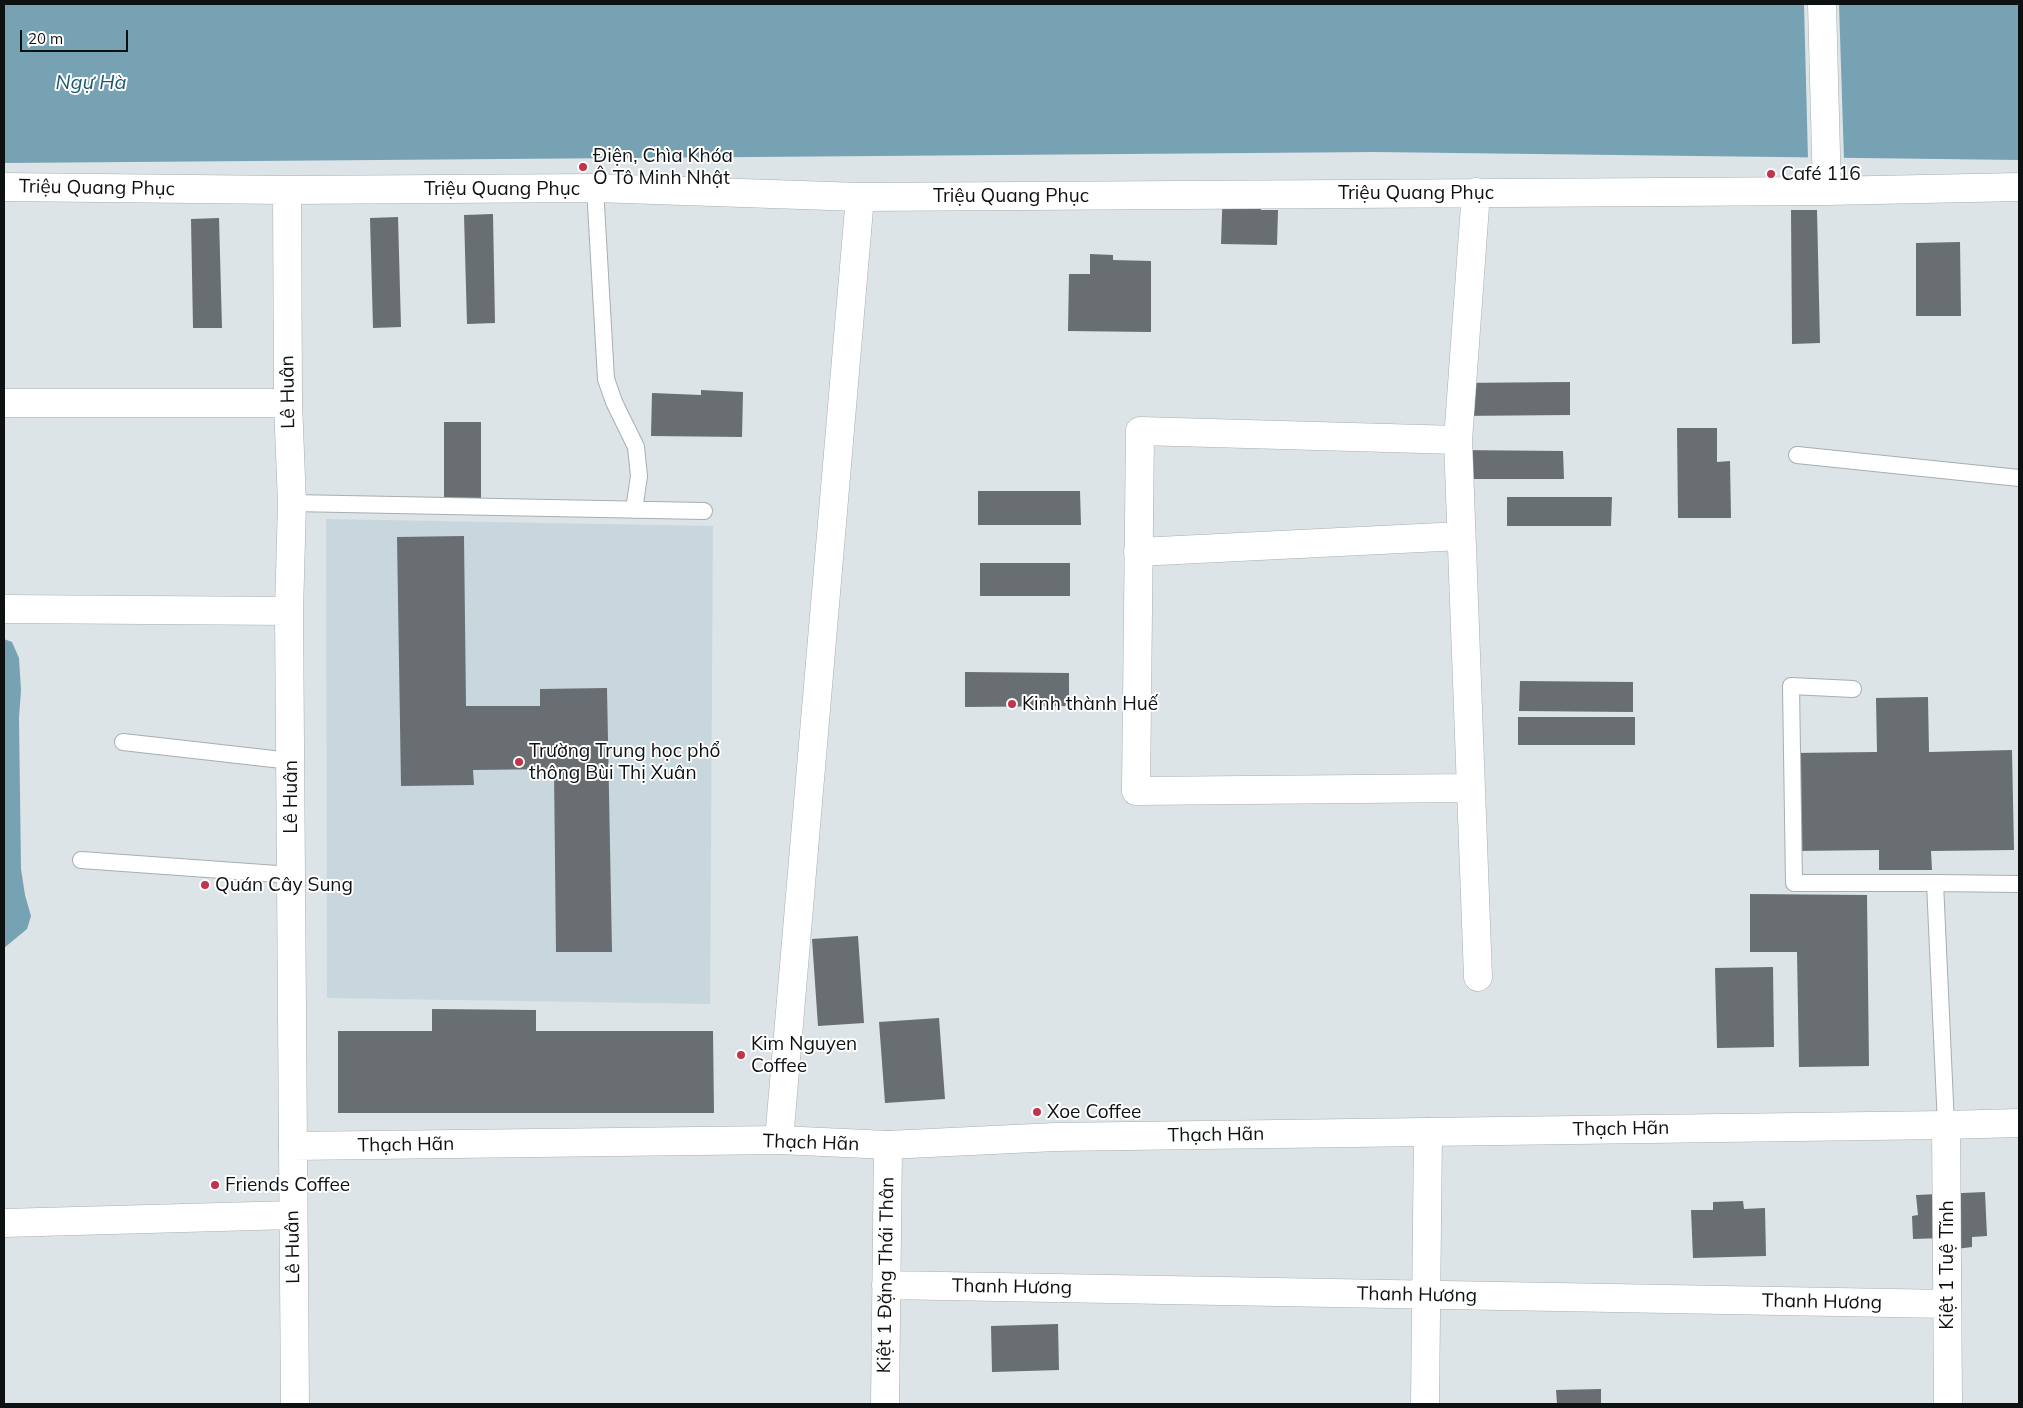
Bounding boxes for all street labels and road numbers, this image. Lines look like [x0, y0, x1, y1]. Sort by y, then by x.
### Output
street label: Triệu Quang Phục [19, 175, 175, 201]
street label: Triệu Quang Phục [424, 178, 580, 200]
street label: Triệu Quang Phục [1338, 182, 1494, 204]
street label: Triệu Quang Phục [933, 185, 1089, 207]
street label: Lê Huân [276, 355, 300, 429]
street label: Lê Huân [280, 760, 302, 834]
street label: Thạch Hãn [1573, 1117, 1669, 1141]
street label: Thạch Hãn [1168, 1123, 1264, 1147]
street label: Thạch Hãn [762, 1130, 860, 1156]
street label: Thạch Hãn [358, 1133, 454, 1157]
street label: Kiệt 1 Đặng Thái Thân [873, 1176, 899, 1374]
street label: Kiệt 1 Tuệ Tĩnh [1936, 1200, 1958, 1330]
street label: Lê Huân [281, 1210, 305, 1284]
street label: Thanh Hương [952, 1275, 1072, 1299]
street label: Thanh Hương [1357, 1283, 1477, 1307]
street label: Thanh Hương [1762, 1290, 1882, 1314]

